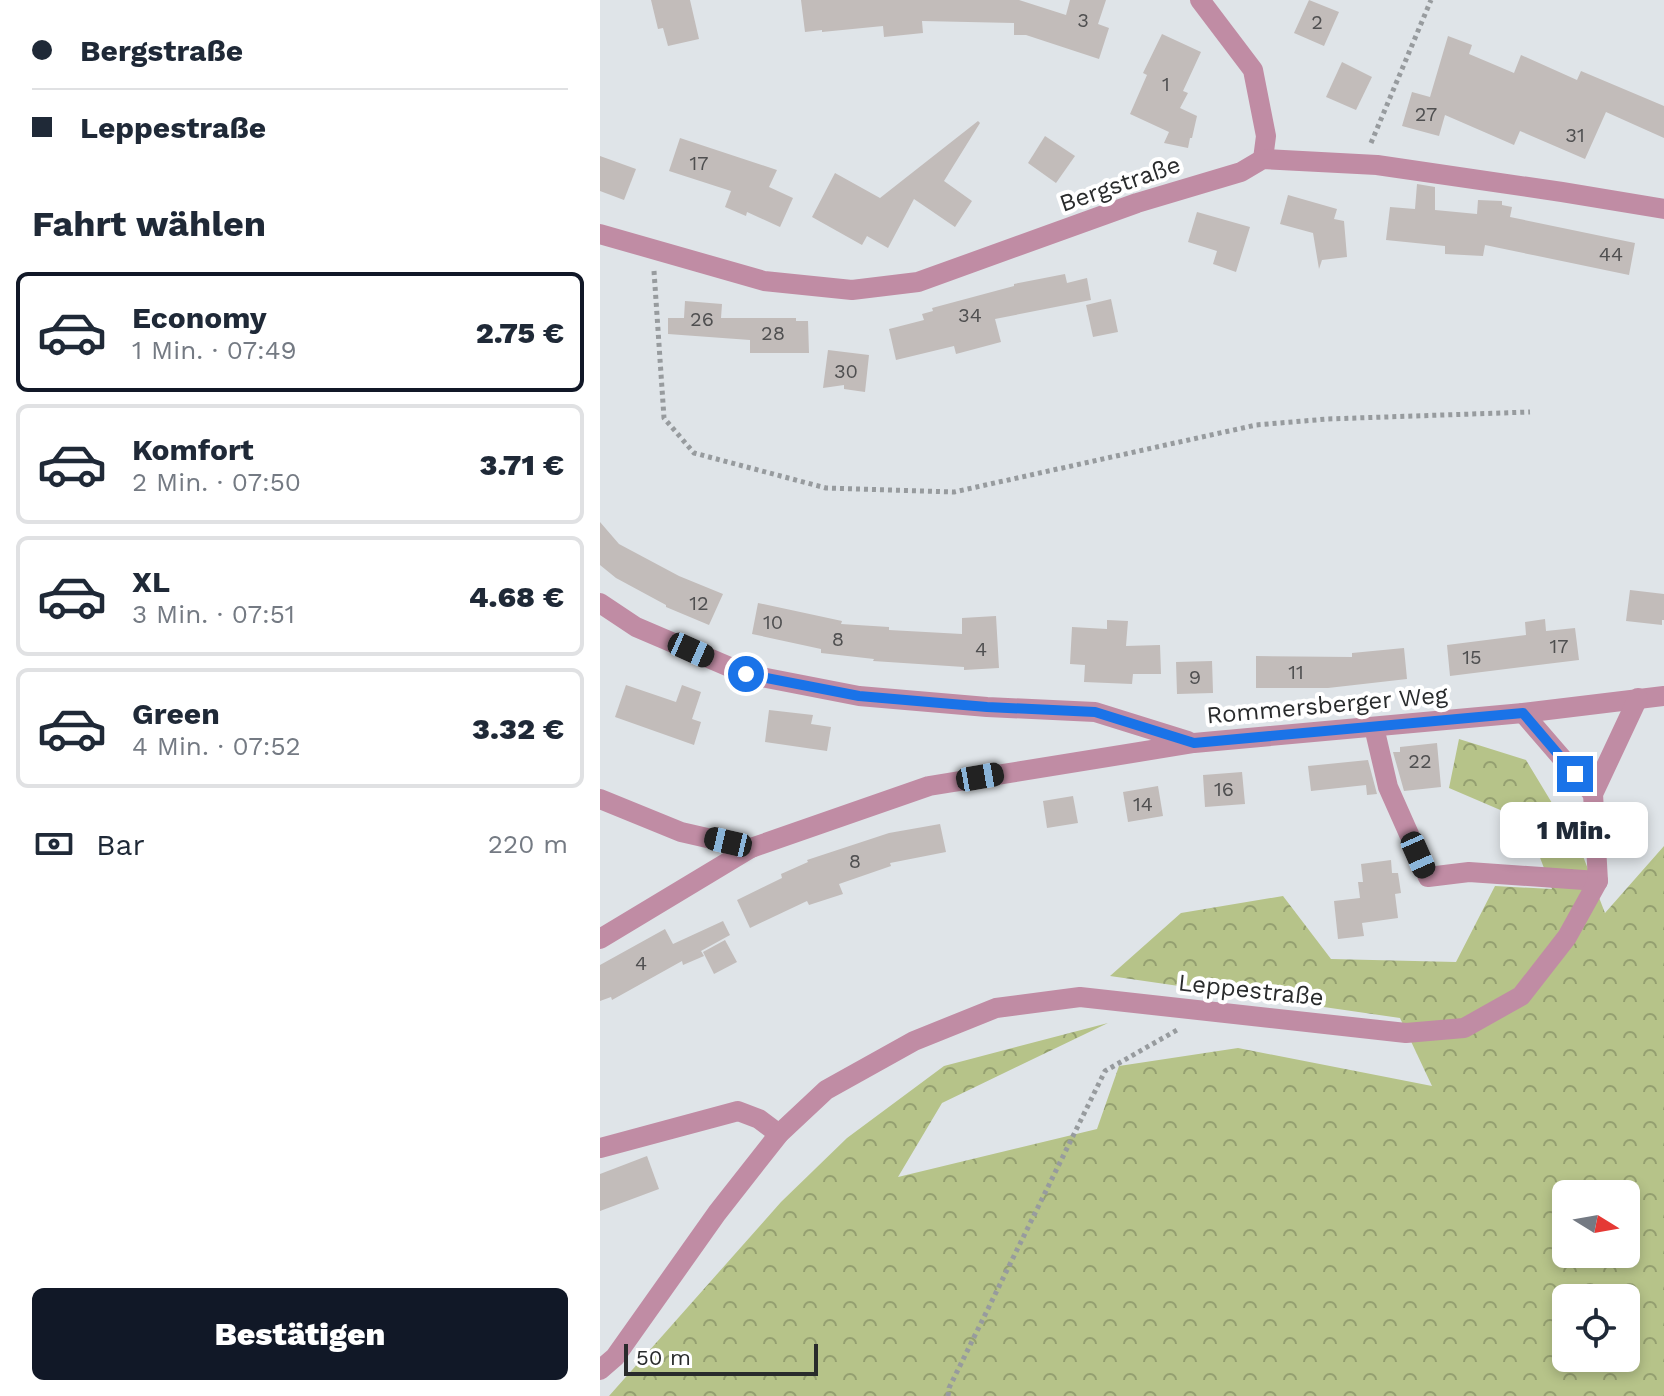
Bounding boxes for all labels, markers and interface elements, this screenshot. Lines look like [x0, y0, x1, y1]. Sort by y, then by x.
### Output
house number: 3 [1077, 8, 1089, 32]
house number: 2 [1311, 10, 1323, 34]
text: Bergstraße [80, 33, 243, 68]
house number: 1 [1162, 72, 1170, 96]
house number: 27 [1415, 102, 1437, 126]
text: Leppestraße [80, 110, 266, 145]
house number: 31 [1565, 123, 1585, 147]
street label: Bergstraße [1056, 150, 1184, 218]
house number: 17 [689, 151, 709, 175]
text: Fahrt wählen [32, 203, 266, 245]
house number: 44 [1599, 242, 1623, 266]
icon: car [36, 296, 108, 368]
text: Economy [132, 300, 267, 335]
house number: 34 [958, 303, 982, 327]
house number: 26 [690, 307, 714, 331]
text: 2.75 € [476, 315, 564, 350]
house number: 28 [761, 321, 785, 345]
text: 1 Min. · 07:49 [132, 335, 297, 365]
house number: 30 [834, 359, 858, 383]
icon: car [36, 428, 108, 500]
text: Komfort [132, 432, 254, 467]
text: 3.71 € [480, 447, 564, 482]
text: 2 Min. · 07:50 [132, 467, 301, 497]
icon: car [36, 560, 108, 632]
text: XL [132, 564, 170, 599]
text: 4.68 € [469, 579, 564, 614]
house number: 12 [689, 591, 709, 615]
text: 3 Min. · 07:51 [132, 599, 295, 629]
house number: 10 [763, 610, 783, 634]
house number: 8 [832, 627, 844, 651]
car [664, 629, 718, 671]
house number: 17 [1549, 634, 1569, 658]
house number: 4 [975, 637, 987, 661]
house number: 15 [1462, 645, 1482, 669]
route start [728, 656, 764, 692]
house number: 11 [1288, 660, 1304, 684]
house number: 9 [1189, 665, 1201, 689]
street label: Rommersberger Weg [1205, 680, 1449, 729]
icon: car [36, 692, 108, 764]
text: Green [132, 696, 220, 731]
text: 3.32 € [472, 711, 564, 746]
text: 4 Min. · 07:52 [132, 731, 301, 761]
house number: 22 [1408, 749, 1432, 773]
route end [1557, 756, 1593, 792]
car [954, 761, 1006, 793]
house number: 16 [1214, 777, 1234, 801]
house number: 14 [1133, 792, 1153, 816]
callout: 1 Min. [1501, 802, 1649, 858]
text: 1 Min. [1537, 815, 1611, 845]
icon: cash [32, 822, 76, 866]
car [702, 825, 754, 859]
text: Bar [96, 827, 145, 862]
car [1397, 828, 1439, 882]
text: 220 m [488, 829, 568, 859]
house number: 8 [849, 849, 861, 873]
house number: 4 [635, 951, 647, 975]
street label: Leppestraße [1177, 968, 1325, 1012]
north arrow [1552, 1180, 1640, 1268]
map controls [1552, 1180, 1640, 1372]
button: locate [1552, 1284, 1640, 1372]
button: Bestätigen [32, 1288, 568, 1380]
scale bar [624, 1340, 818, 1376]
text: 50 m [636, 1345, 691, 1370]

